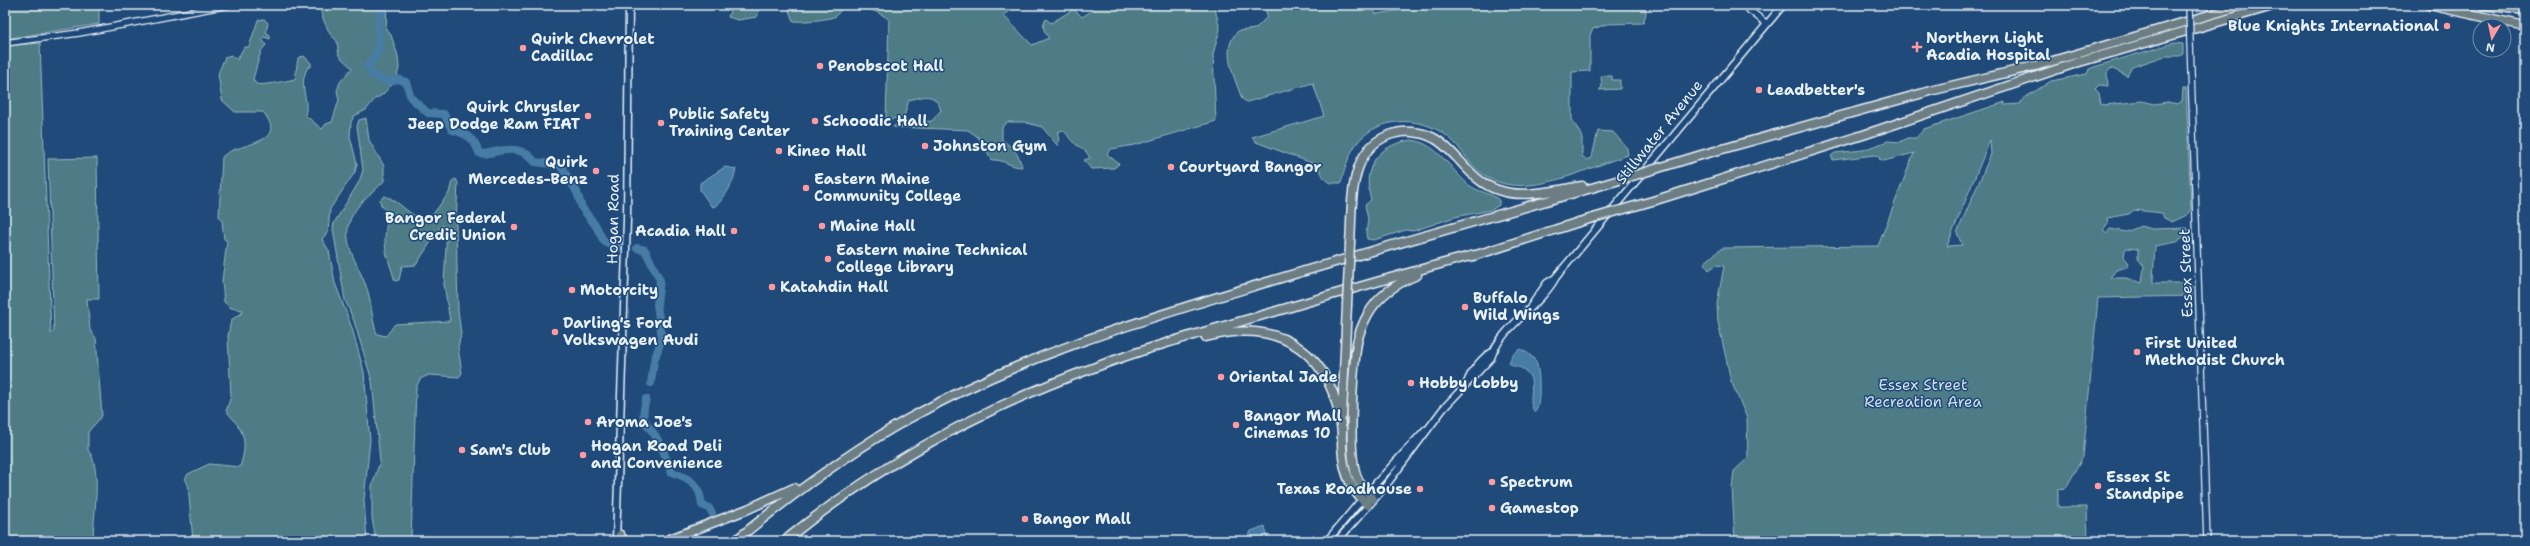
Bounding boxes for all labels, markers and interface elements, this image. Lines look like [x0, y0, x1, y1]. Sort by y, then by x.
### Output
place label: Blue Knights International [2228, 16, 2439, 36]
north arrow [2472, 18, 2512, 58]
marker: Blue Knights International [2442, 21, 2452, 31]
place label: Northern Light Acadia Hospital [1926, 28, 2051, 65]
place label: Quirk Chevrolet Cadillac [531, 29, 654, 66]
text: N [2485, 39, 2496, 55]
marker: Northern Light Acadia Hospital [1911, 41, 1923, 53]
marker: Quirk Chevrolet Cadillac [518, 43, 528, 53]
place label: Penobscot Hall [828, 56, 944, 76]
marker: Penobscot Hall [815, 61, 825, 71]
street label: Stillwater Avenue [1611, 76, 1707, 188]
place label: Leadbetter's [1767, 80, 1865, 100]
marker: Leadbetter's [1754, 85, 1764, 95]
place label: Quirk Chrysler Jeep Dodge Ram FIAT [408, 97, 581, 134]
place label: Public Safety Training Center [669, 104, 790, 141]
marker: Quirk Chrysler Jeep Dodge Ram FIAT [583, 111, 593, 121]
place label: Schoodic Hall [823, 111, 928, 131]
marker: Schoodic Hall [810, 116, 820, 126]
marker: Public Safety Training Center [656, 118, 666, 128]
place label: Johnston Gym [933, 136, 1047, 156]
place label: Kineo Hall [787, 141, 867, 161]
marker: Johnston Gym [920, 141, 930, 151]
marker: Kineo Hall [774, 146, 784, 156]
place label: Quirk Mercedes-Benz [468, 152, 588, 189]
place label: Courtyard Bangor [1179, 157, 1322, 177]
marker: Courtyard Bangor [1166, 162, 1176, 172]
marker: Quirk Mercedes-Benz [591, 166, 601, 176]
place label: Eastern Maine Community College [814, 169, 961, 206]
street label: Hogan Road [602, 173, 624, 264]
marker: Eastern Maine Community College [801, 183, 811, 193]
place label: Bangor Federal Credit Union [385, 208, 506, 245]
place label: Maine Hall [830, 216, 915, 236]
place label: Acadia Hall [635, 221, 726, 241]
marker: Maine Hall [817, 221, 827, 231]
marker: Bangor Federal Credit Union [509, 222, 519, 232]
marker: Acadia Hall [729, 226, 739, 236]
street label: Essex Street [2174, 228, 2198, 318]
place label: Eastern maine Technical College Library [836, 240, 1027, 277]
marker: Eastern maine Technical College Library [823, 254, 833, 264]
place label: Katahdin Hall [780, 277, 889, 297]
place label: Motorcity [580, 280, 658, 300]
marker: Katahdin Hall [767, 282, 777, 292]
marker: Motorcity [567, 285, 577, 295]
place label: Buffalo Wild Wings [1473, 288, 1560, 325]
marker: Buffalo Wild Wings [1460, 302, 1470, 312]
place label: Darling's Ford Volkswagen Audi [563, 313, 698, 350]
marker: Darling's Ford Volkswagen Audi [550, 327, 560, 337]
place label: First United Methodist Church [2145, 333, 2285, 370]
marker: First United Methodist Church [2132, 347, 2142, 357]
place label: Oriental Jade [1229, 367, 1338, 387]
marker: Oriental Jade [1216, 372, 1226, 382]
place label: Hobby Lobby [1419, 373, 1518, 393]
park label: Essex Street Recreation Area [1864, 375, 1982, 412]
marker: Hobby Lobby [1406, 378, 1416, 388]
place label: Bangor Mall Cinemas 10 [1244, 406, 1342, 443]
place label: Aroma Joe's [596, 412, 693, 432]
marker: Aroma Joe's [583, 417, 593, 427]
marker: Bangor Mall Cinemas 10 [1231, 420, 1241, 430]
place label: Hogan Road Deli and Convenience [591, 436, 723, 473]
place label: Sam's Club [470, 440, 551, 460]
marker: Sam's Club [457, 445, 467, 455]
marker: Hogan Road Deli and Convenience [578, 450, 588, 460]
place label: Essex St Standpipe [2106, 467, 2184, 504]
place label: Spectrum [1500, 472, 1573, 492]
marker: Spectrum [1487, 477, 1497, 487]
place label: Texas Roadhouse [1277, 479, 1412, 499]
marker: Essex St Standpipe [2093, 481, 2103, 491]
marker: Texas Roadhouse [1415, 484, 1425, 494]
place label: Gamestop [1500, 498, 1579, 518]
marker: Gamestop [1487, 503, 1497, 513]
place label: Bangor Mall [1033, 509, 1131, 529]
marker: Bangor Mall [1020, 514, 1030, 524]

